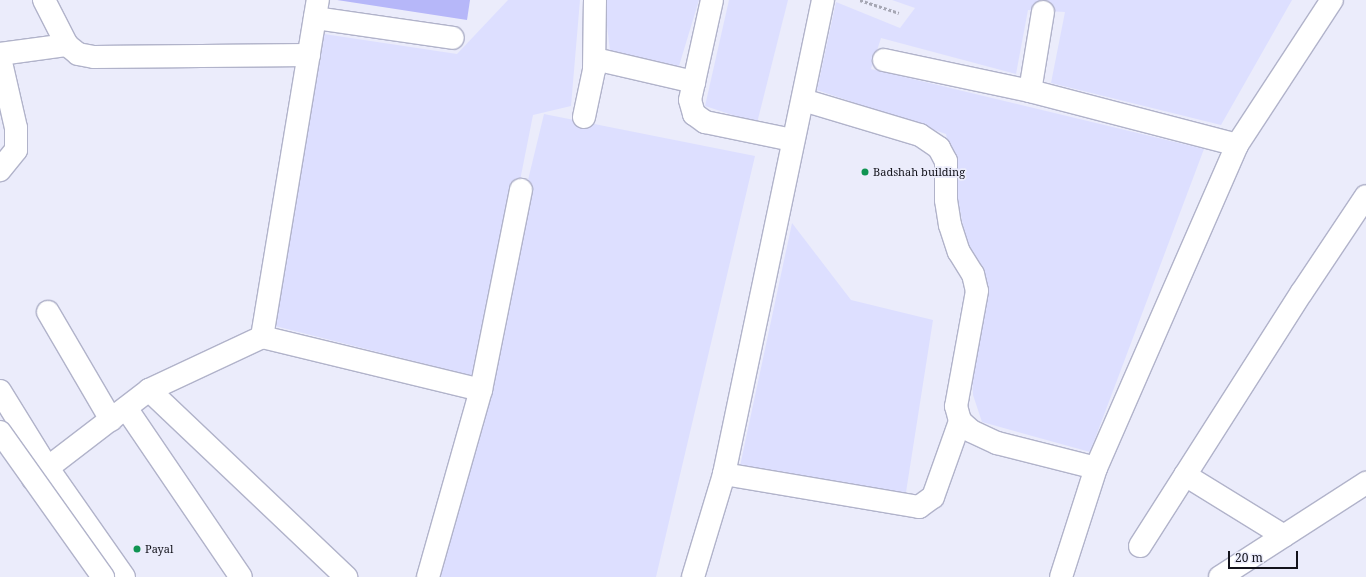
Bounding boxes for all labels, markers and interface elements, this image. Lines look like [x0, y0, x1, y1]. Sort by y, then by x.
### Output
place label: Badshah building [873, 165, 965, 179]
marker: Badshah building [860, 167, 870, 177]
place label: Payal [145, 542, 173, 556]
scale bar [1230, 543, 1300, 569]
marker: Payal [132, 544, 142, 554]
text: 20 m [1235, 549, 1263, 566]

